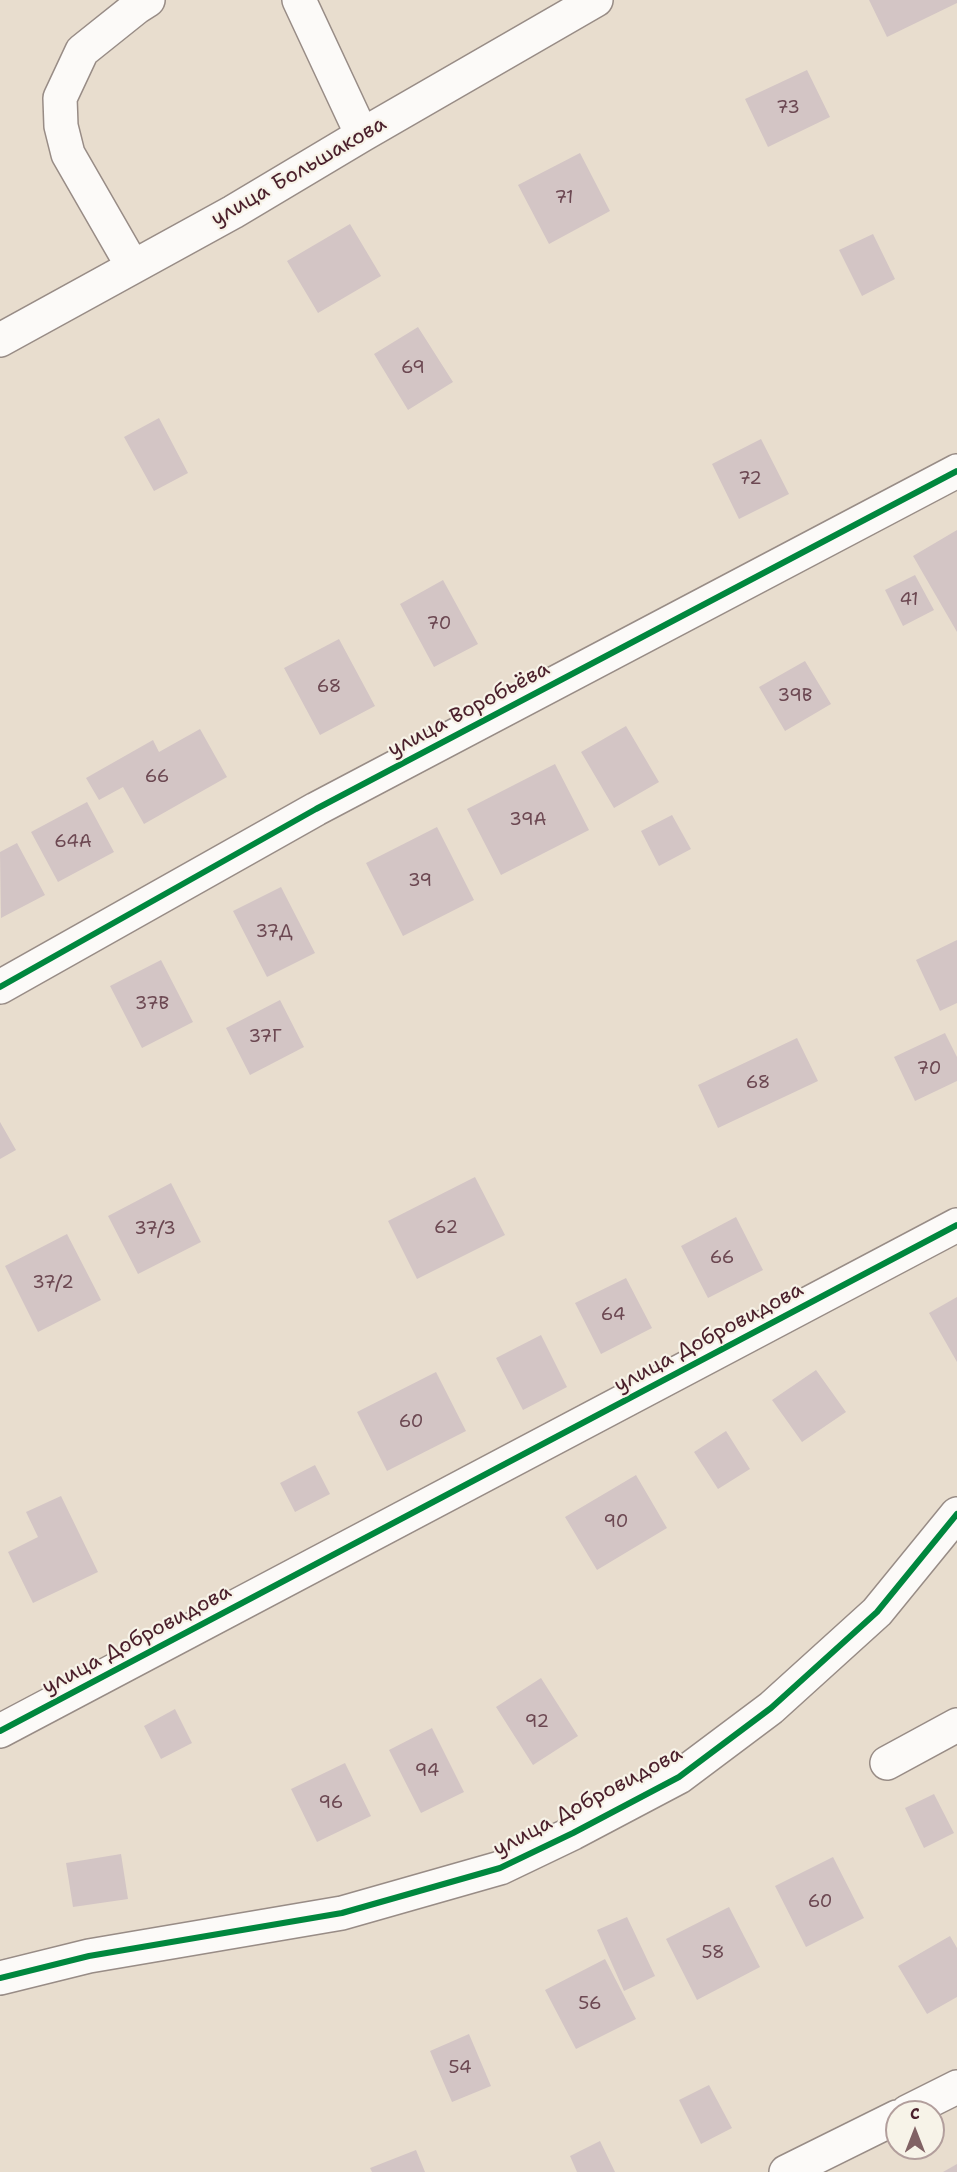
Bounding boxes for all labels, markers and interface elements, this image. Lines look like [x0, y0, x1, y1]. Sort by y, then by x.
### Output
house number: 73 [776, 97, 800, 119]
street label: улица Большакова [207, 112, 391, 232]
house number: 71 [554, 187, 574, 209]
house number: 69 [401, 357, 425, 379]
house number: 72 [738, 468, 762, 490]
house number: 41 [899, 589, 919, 611]
house number: 70 [427, 613, 451, 635]
street label: улица Воробьёва [384, 657, 554, 763]
house number: 68 [317, 676, 341, 698]
house number: 39В [778, 685, 812, 707]
house number: 66 [145, 766, 169, 788]
house number: 39А [509, 809, 547, 831]
house number: 64А [54, 831, 92, 853]
house number: 39 [408, 870, 432, 892]
house number: 37Д [255, 921, 293, 943]
house number: 37В [135, 993, 169, 1015]
house number: 37Г [248, 1026, 282, 1048]
house number: 70 [917, 1058, 941, 1080]
house number: 68 [746, 1072, 770, 1094]
house number: 62 [434, 1217, 458, 1239]
house number: 37/3 [134, 1218, 176, 1240]
house number: 66 [710, 1247, 734, 1269]
house number: 37/2 [32, 1272, 74, 1294]
street label: улица Добровидова [610, 1277, 808, 1399]
house number: 64 [601, 1304, 625, 1326]
house number: 60 [399, 1411, 423, 1433]
house number: 90 [604, 1511, 628, 1533]
street label: улица Добровидова [38, 1579, 236, 1701]
house number: 92 [525, 1711, 549, 1733]
street label: улица Добровидова [489, 1741, 687, 1863]
house number: 94 [415, 1760, 439, 1782]
house number: 96 [319, 1792, 343, 1814]
house number: 60 [808, 1891, 832, 1913]
house number: 58 [701, 1942, 725, 1964]
house number: 56 [578, 1993, 602, 2015]
house number: 54 [448, 2057, 472, 2079]
north arrow [885, 2100, 945, 2160]
text: С [910, 2103, 920, 2124]

